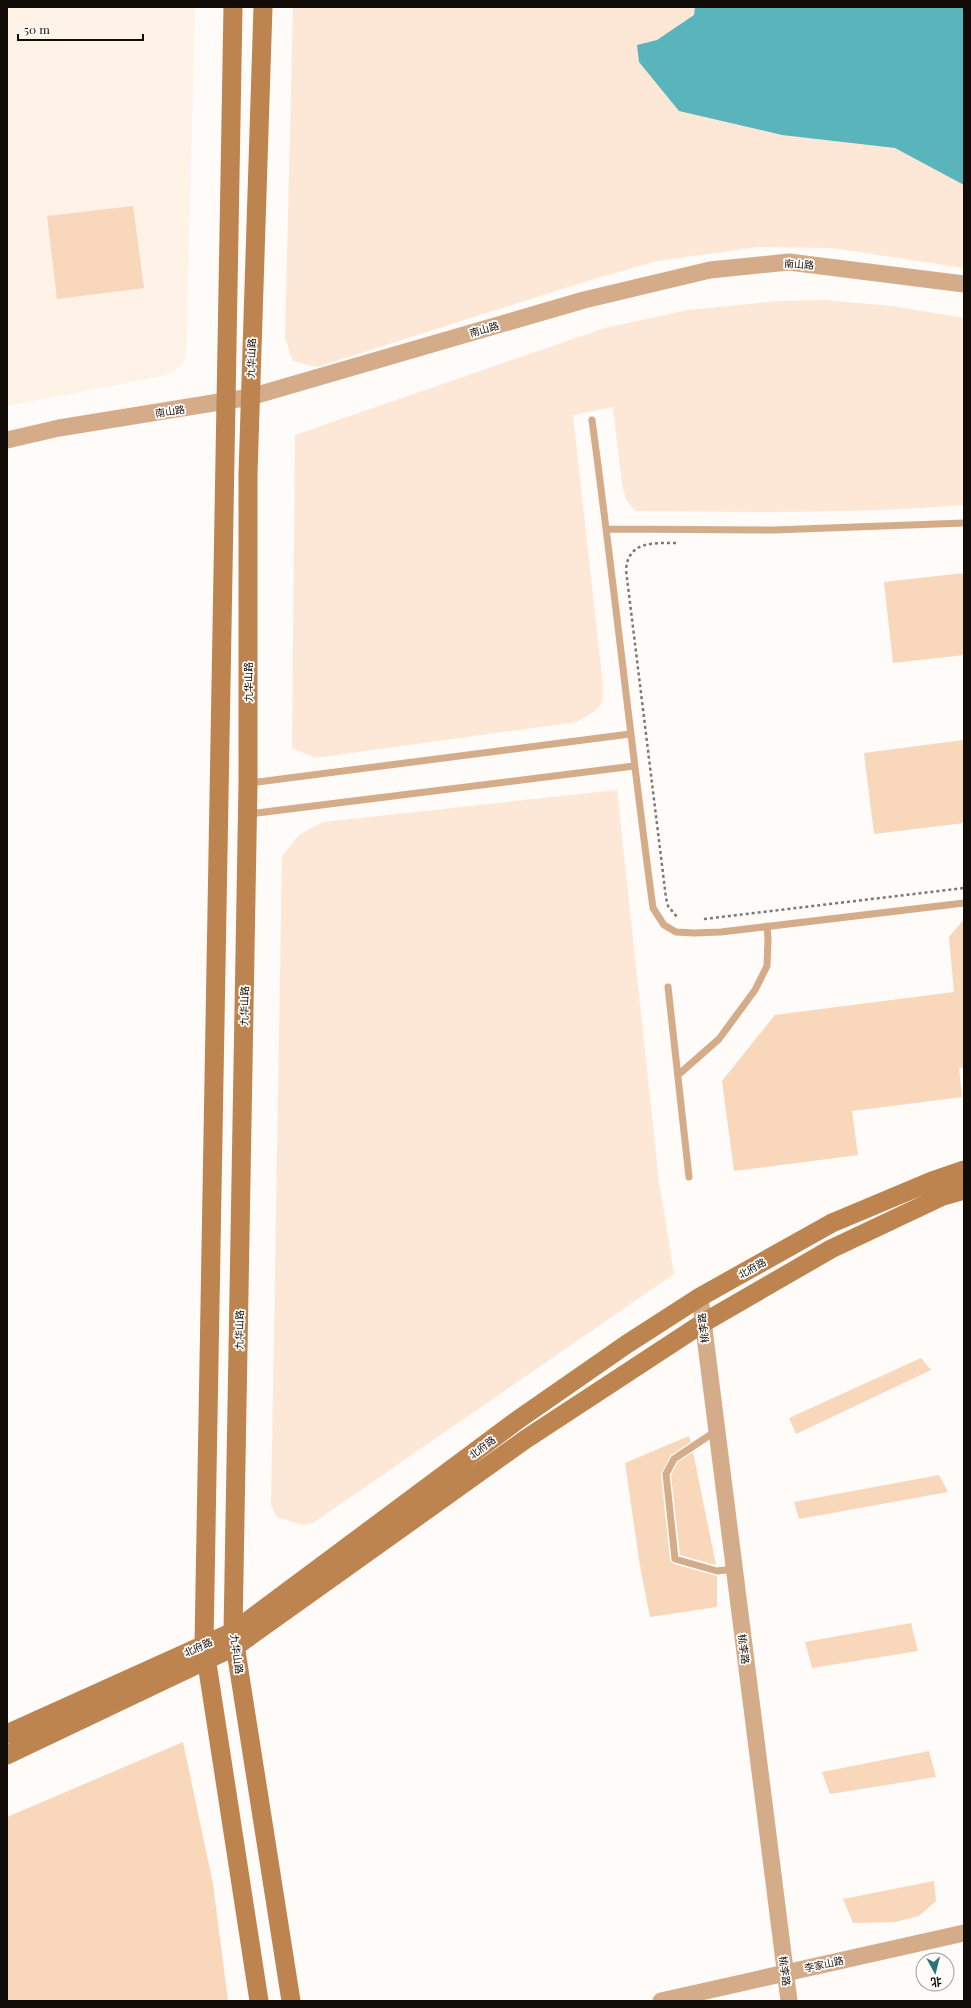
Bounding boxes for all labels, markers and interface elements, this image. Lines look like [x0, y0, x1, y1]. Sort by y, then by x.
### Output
scale bar [18, 16, 143, 42]
text: 50 m [24, 21, 50, 37]
street label: 南山路 [784, 256, 814, 272]
street label: 南山路 [468, 318, 500, 340]
street label: 九华山路 [243, 338, 259, 378]
street label: 南山路 [154, 402, 186, 420]
street label: 九华山路 [241, 662, 255, 702]
street label: 九华山路 [237, 986, 251, 1026]
street label: 北府路 [735, 1255, 769, 1281]
street label: 九华山路 [232, 1310, 246, 1350]
street label: 桃李路 [694, 1312, 712, 1344]
street label: 北府路 [466, 1432, 498, 1462]
street label: 九华山路 [227, 1633, 247, 1675]
street label: 桃李路 [735, 1633, 753, 1665]
street label: 北府路 [181, 1635, 215, 1659]
north arrow [915, 1952, 955, 1992]
street label: 李家山路 [803, 1953, 845, 1975]
street label: 桃李路 [776, 1955, 794, 1987]
text: 北 [930, 1974, 943, 1991]

